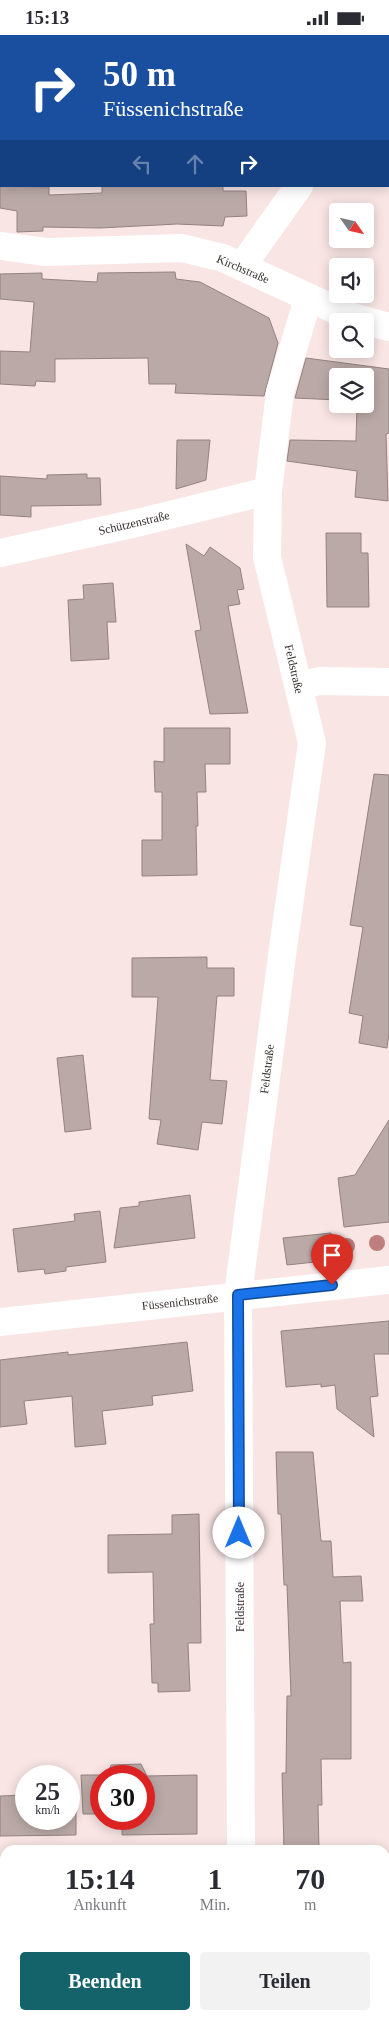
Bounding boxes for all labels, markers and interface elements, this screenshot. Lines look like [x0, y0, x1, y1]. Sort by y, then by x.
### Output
text: 15:13 [25, 7, 69, 28]
icon: right [20, 55, 85, 120]
text: 50 m [103, 55, 176, 94]
text: Füssenichstraße [103, 96, 244, 121]
icon: left [128, 150, 156, 178]
icon: ahead [181, 150, 209, 178]
icon: right [234, 150, 262, 178]
north arrow [329, 203, 374, 247]
map controls [329, 203, 374, 413]
street label: Kirchstraße [214, 252, 272, 286]
button: sound [329, 258, 374, 303]
button: search [329, 313, 374, 358]
button: layers [329, 368, 374, 413]
street label: Schützenstraße [97, 508, 171, 538]
street label: Feldstraße [282, 643, 306, 695]
street label: Feldstraße [257, 1043, 277, 1095]
pin [311, 1234, 353, 1285]
icon: arrive [318, 1241, 346, 1269]
street label: Füssenichstraße [141, 1291, 219, 1313]
position arrow [212, 1506, 264, 1558]
street label: Feldstraße [233, 1582, 247, 1632]
speed limit sign: 30 [90, 1765, 155, 1830]
text: 25 [35, 1778, 60, 1805]
text: km/h [35, 1803, 60, 1817]
text: 15:14 [65, 1862, 135, 1895]
text: 1 [207, 1862, 222, 1895]
text: 70 [295, 1862, 325, 1895]
text: Ankunft [73, 1896, 126, 1913]
text: Min. [200, 1896, 230, 1913]
text: m [304, 1896, 316, 1913]
button: Beenden [20, 1952, 190, 2010]
button: Teilen [200, 1952, 370, 2010]

